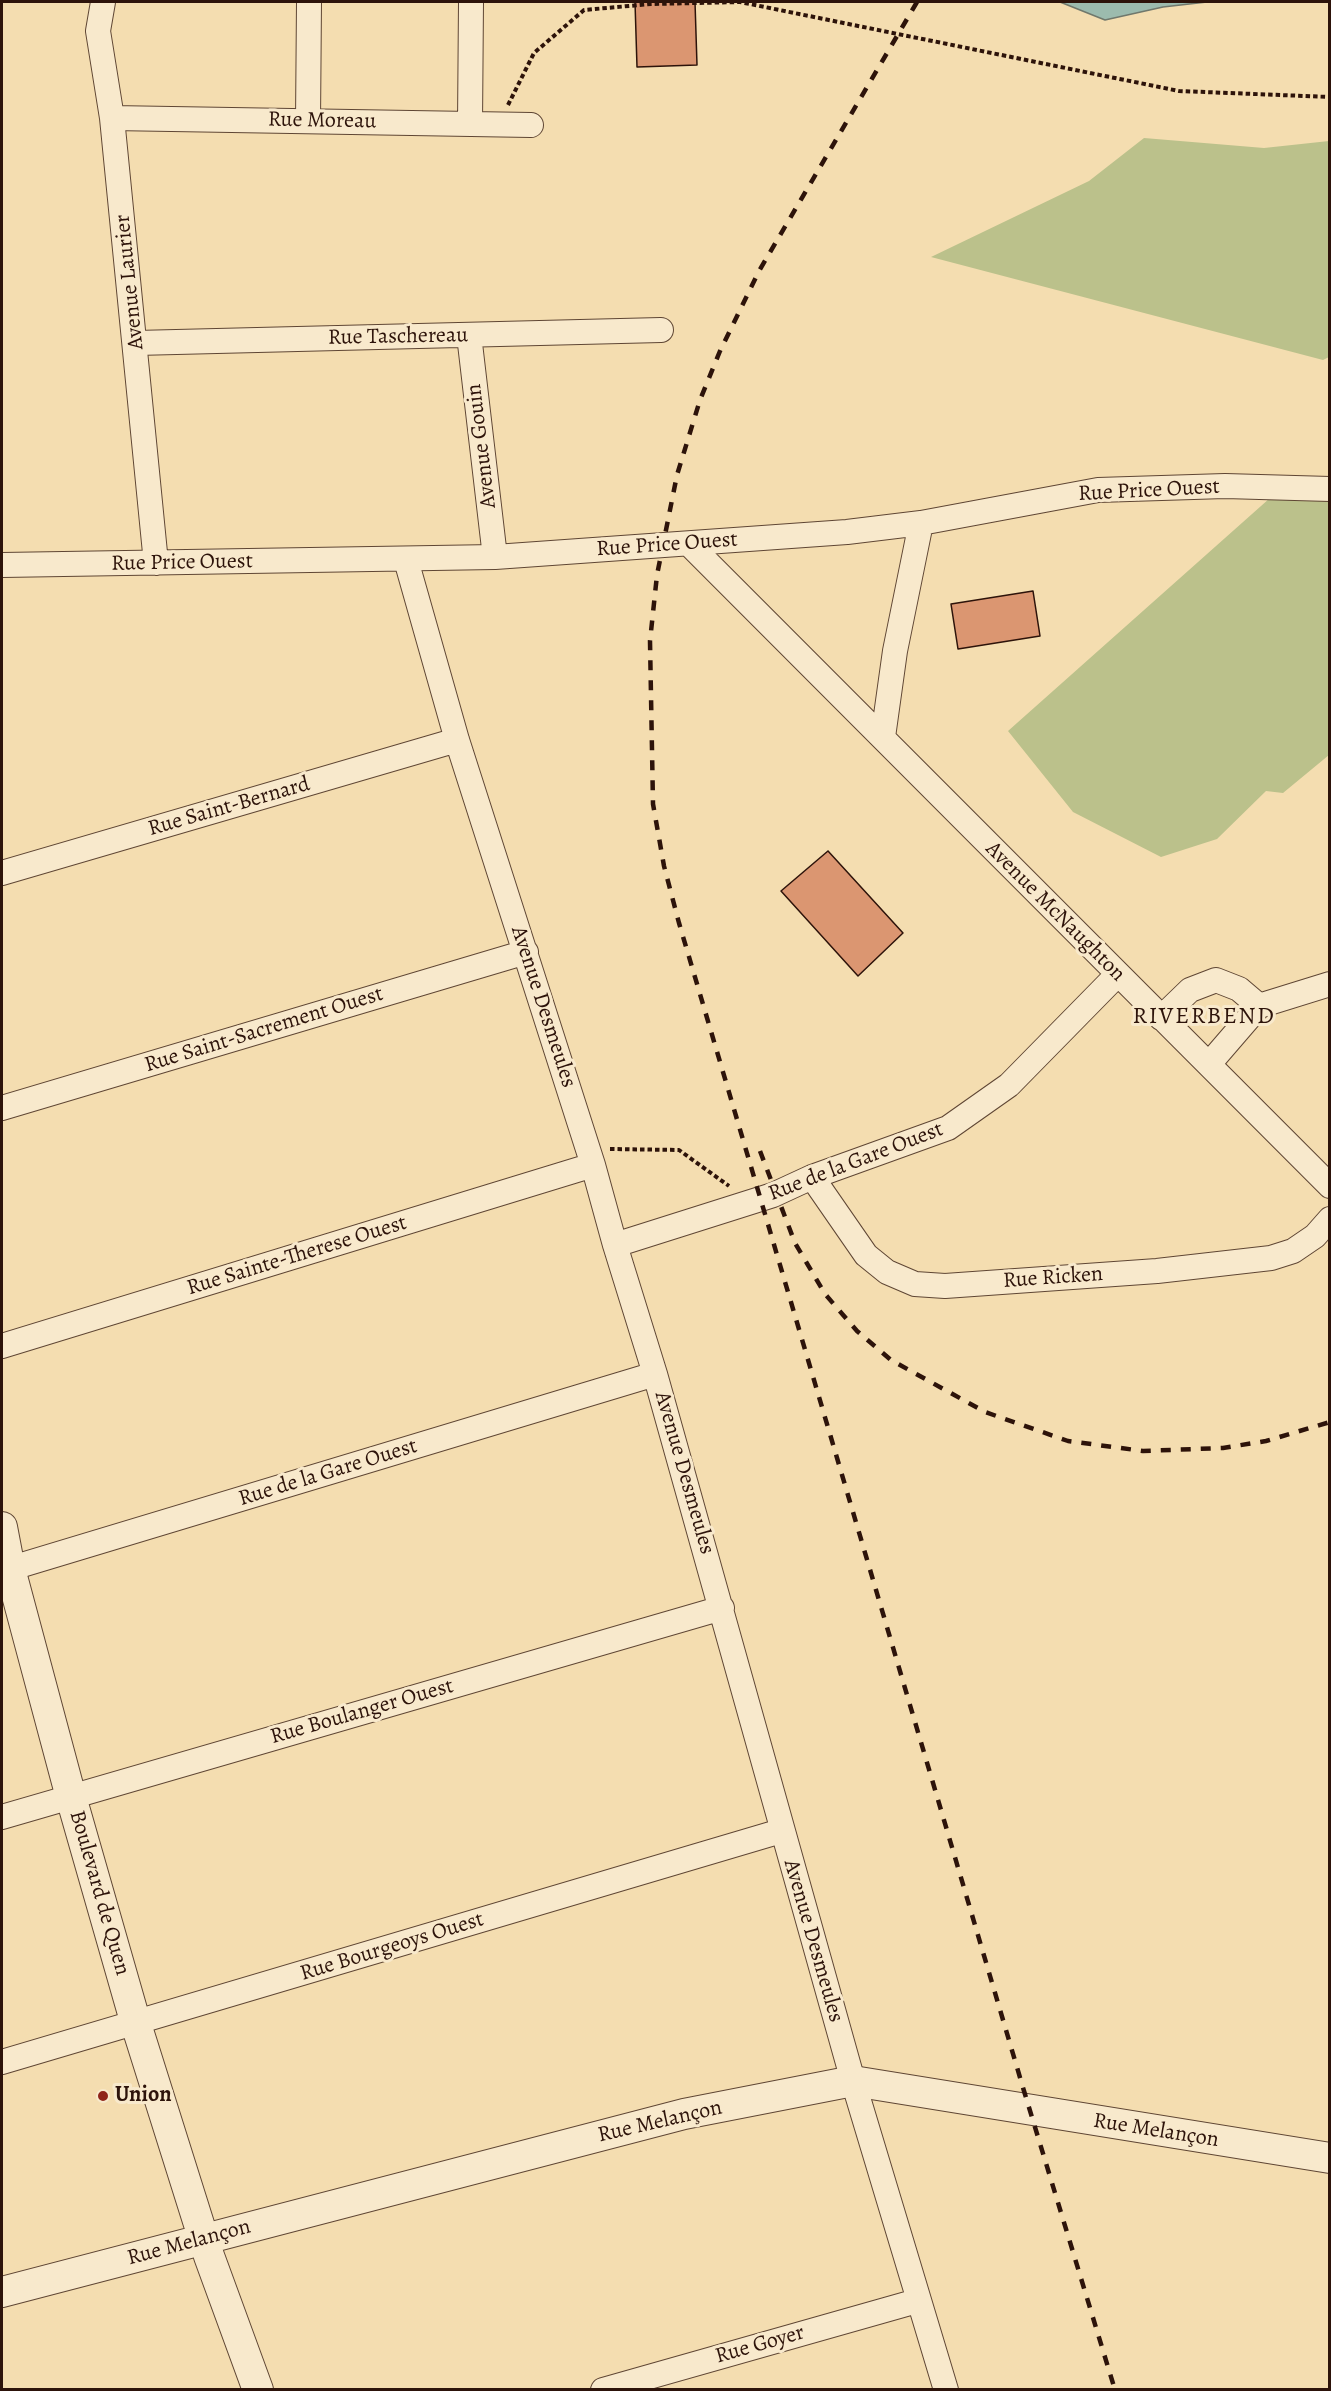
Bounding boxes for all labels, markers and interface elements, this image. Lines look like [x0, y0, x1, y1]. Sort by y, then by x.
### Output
street label: Rue Moreau [268, 107, 376, 135]
street label: Avenue Laurier [110, 213, 150, 351]
street label: Rue Taschereau [328, 323, 468, 351]
street label: Avenue Gouin [461, 382, 503, 510]
street label: Rue Price Ouest [1078, 474, 1220, 508]
street label: Rue Price Ouest [595, 527, 739, 563]
street label: Rue Price Ouest [111, 549, 253, 577]
street label: Rue Saint-Bernard [145, 771, 313, 843]
street label: Avenue McNaughton [979, 836, 1131, 988]
street label: Avenue Desmeules [504, 923, 582, 1091]
street label: Rue Saint-Sacrement Ouest [142, 981, 386, 1079]
district label: RIVERBEND [1133, 1003, 1275, 1031]
street label: Rue de la Gare Ouest [765, 1117, 947, 1207]
street label: Rue Sainte-Therese Ouest [184, 1210, 410, 1302]
street label: Rue Ricken [1002, 1261, 1104, 1295]
street label: Avenue Desmeules [648, 1389, 720, 1557]
street label: Rue de la Gare Ouest [236, 1433, 420, 1513]
street label: Rue Boulanger Ouest [267, 1673, 457, 1751]
street label: Boulevard de Quen [63, 1808, 135, 1978]
street label: Avenue Desmeules [777, 1857, 849, 2025]
street label: Rue Bourgeoys Ouest [297, 1907, 487, 1987]
place label: Union [115, 2083, 172, 2109]
marker: Union [96, 2089, 110, 2103]
street label: Rue Melançon [595, 2095, 725, 2149]
street label: Rue Melançon [1091, 2108, 1221, 2154]
street label: Rue Melançon [124, 2214, 254, 2272]
street label: Rue Goyer [712, 2320, 808, 2370]

